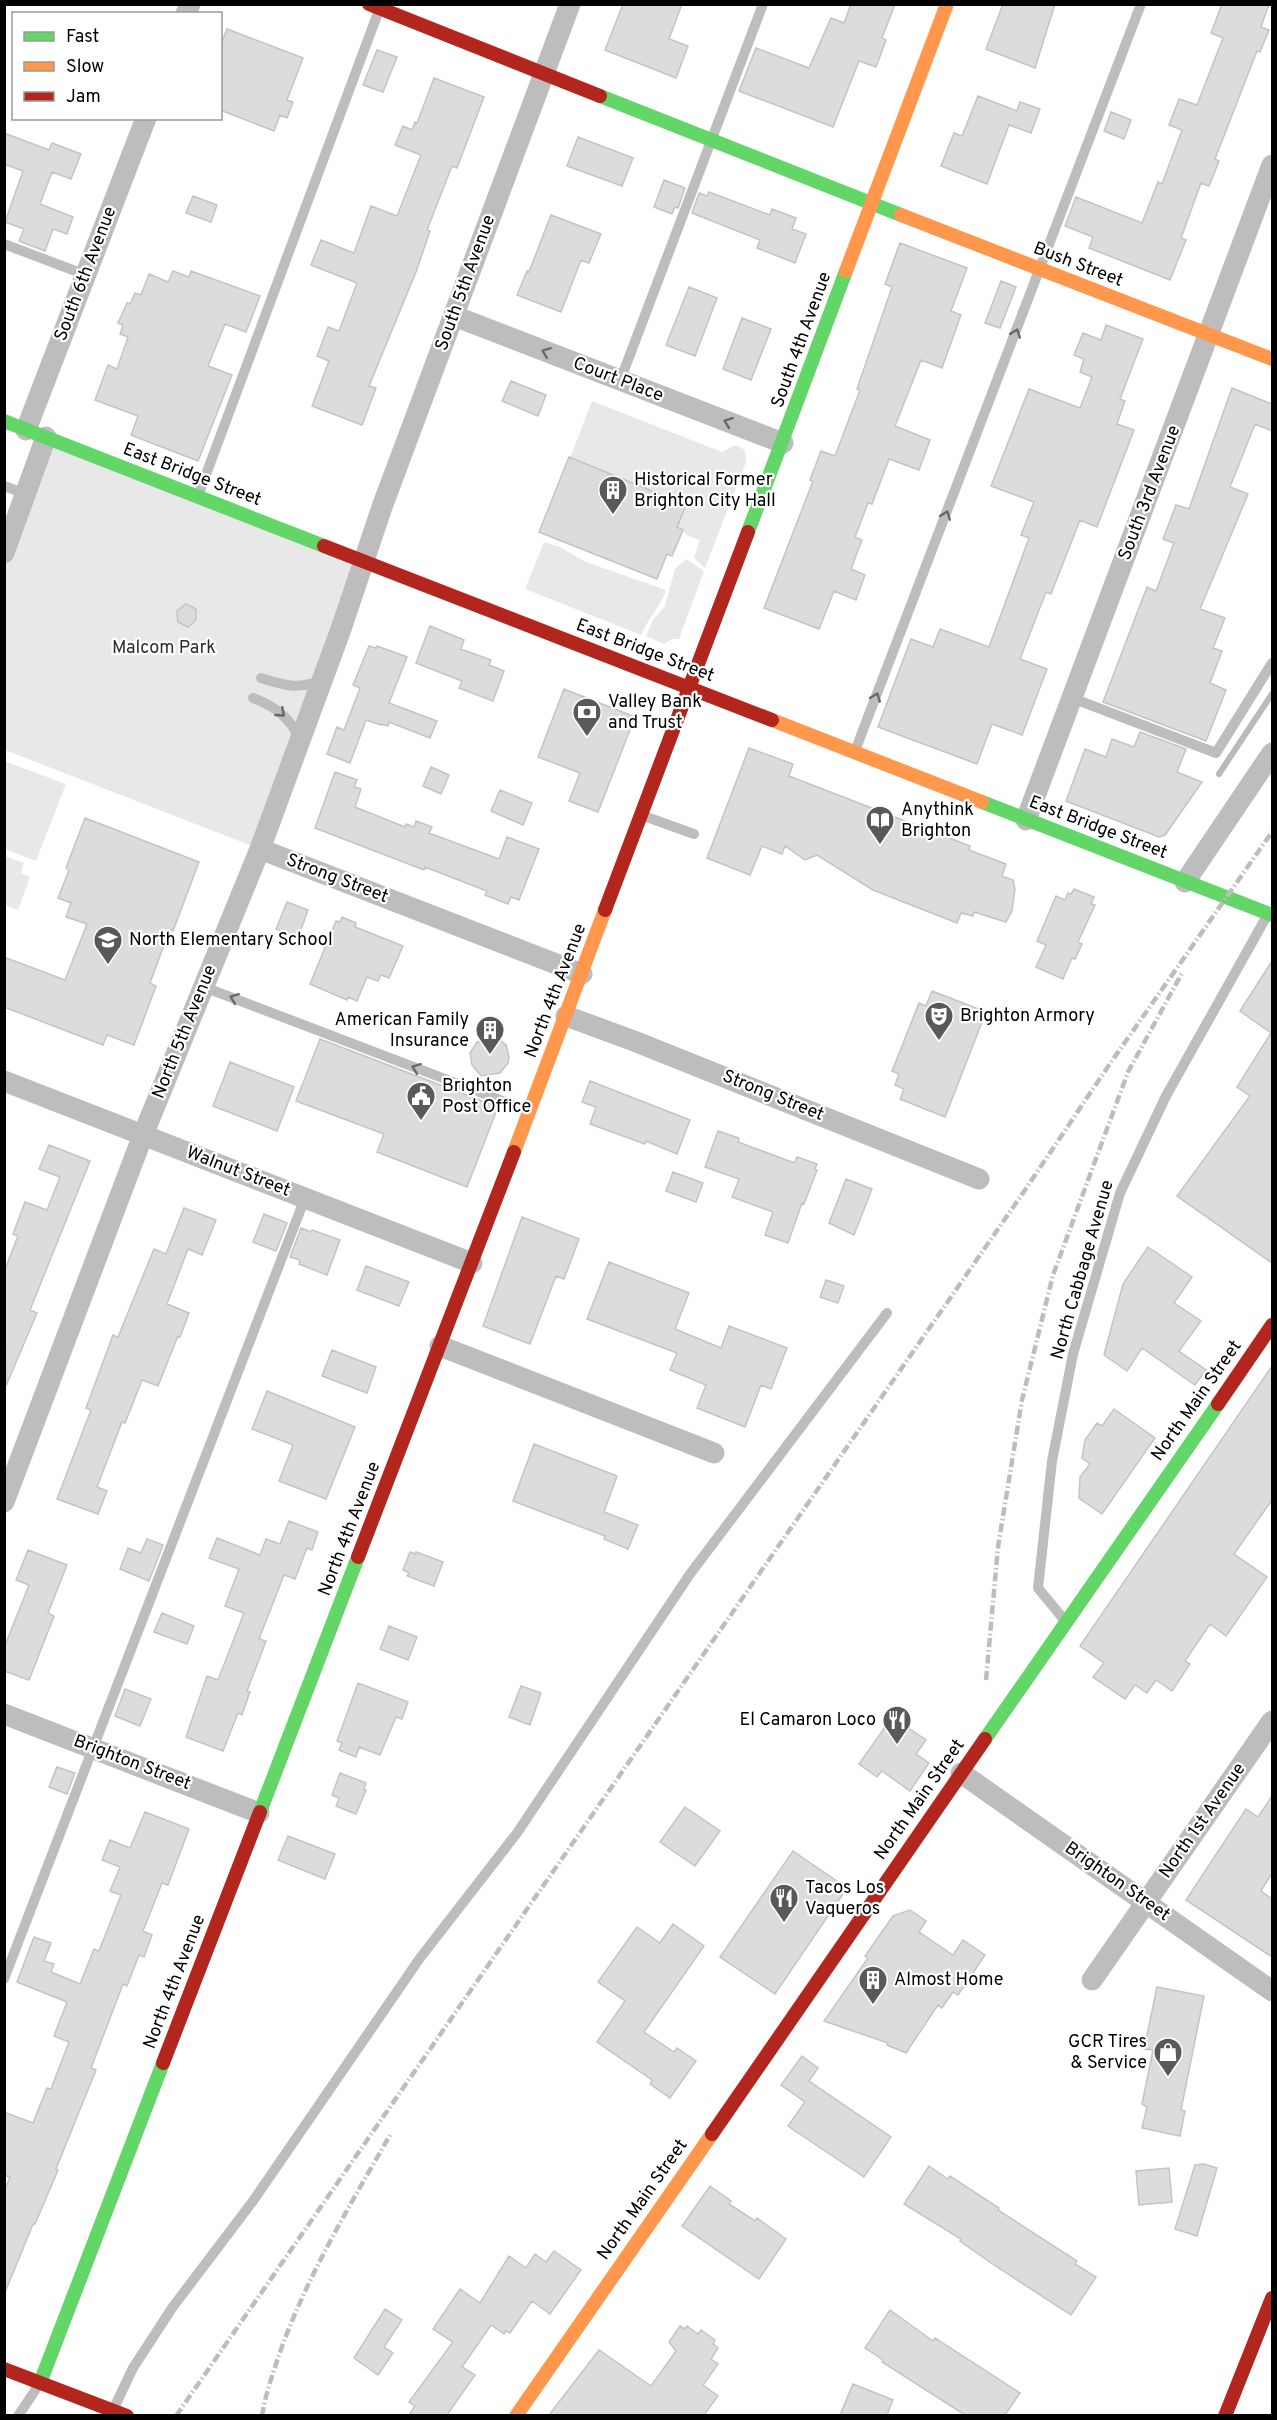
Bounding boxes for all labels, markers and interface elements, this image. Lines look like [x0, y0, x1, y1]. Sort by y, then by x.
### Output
legend [12, 12, 222, 120]
text: Fast [66, 26, 99, 49]
text: Slow [66, 56, 104, 79]
text: Jam [66, 86, 101, 109]
street label: South 6th Avenue [50, 203, 122, 345]
street label: South 5th Avenue [431, 212, 501, 354]
street label: Bush Street [1030, 237, 1126, 293]
street label: South 4th Avenue [767, 269, 837, 411]
one-way arrow [1009, 328, 1021, 339]
one-way arrow [541, 347, 552, 359]
street label: Court Place [570, 352, 666, 408]
one-way arrow [723, 417, 734, 430]
street label: South 3rd Avenue [1114, 422, 1186, 564]
street label: East Bridge Street [120, 438, 264, 512]
place label: Historical Former Brighton City Hall [634, 469, 776, 513]
building icon: Historical Former Brighton City Hall [597, 474, 629, 516]
one-way arrow [939, 510, 951, 521]
street label: East Bridge Street [573, 614, 717, 688]
park label: Malcom Park [112, 637, 216, 660]
place label: Valley Bank and Trust [608, 691, 702, 735]
one-way arrow [869, 692, 881, 703]
bank icon: Valley Bank and Trust [571, 696, 603, 738]
one-way arrow [274, 706, 285, 717]
street label: East Bridge Street [1026, 791, 1170, 865]
place label: Anythink Brighton [901, 799, 974, 843]
library icon: Anythink Brighton [864, 804, 896, 846]
street label: Strong Street [283, 849, 391, 909]
street label: North 4th Avenue [520, 920, 592, 1062]
school or university icon: North Elementary School [92, 924, 124, 966]
place label: North Elementary School [129, 929, 333, 952]
street label: North 5th Avenue [148, 962, 222, 1102]
one-way arrow [229, 993, 240, 1005]
theatre icon: Brighton Armory [923, 1000, 955, 1042]
place label: Brighton Armory [960, 1005, 1095, 1028]
place label: American Family Insurance [335, 1009, 469, 1053]
building icon: American Family Insurance [474, 1014, 506, 1056]
one-way arrow [411, 1062, 422, 1075]
street label: Strong Street [719, 1065, 827, 1127]
place label: Brighton Post Office [442, 1075, 531, 1119]
public building icon: Brighton Post Office [405, 1080, 437, 1122]
street label: Walnut Street [183, 1142, 293, 1202]
street label: North Cabbage Avenue [1046, 1178, 1120, 1362]
street label: North Main Street [1147, 1336, 1247, 1466]
street label: North 4th Avenue [314, 1458, 386, 1600]
restaurant icon: El Camaron Loco [881, 1704, 913, 1746]
place label: El Camaron Loco [739, 1709, 876, 1732]
street label: Brighton Street [70, 1730, 194, 1796]
street label: North Main Street [870, 1735, 970, 1865]
street label: North 1st Avenue [1155, 1759, 1251, 1883]
street label: Brighton Street [1060, 1837, 1174, 1927]
place label: Tacos Los Vaqueros [805, 1877, 884, 1921]
restaurant icon: Tacos Los Vaqueros [768, 1882, 800, 1924]
street label: North 4th Avenue [139, 1911, 211, 2053]
building icon: Almost Home [857, 1964, 889, 2006]
place label: Almost Home [894, 1969, 1003, 1992]
place label: GCR Tires & Service [1068, 2031, 1147, 2075]
shop icon: GCR Tires & Service [1152, 2036, 1184, 2078]
street label: North Main Street [593, 2135, 693, 2265]

